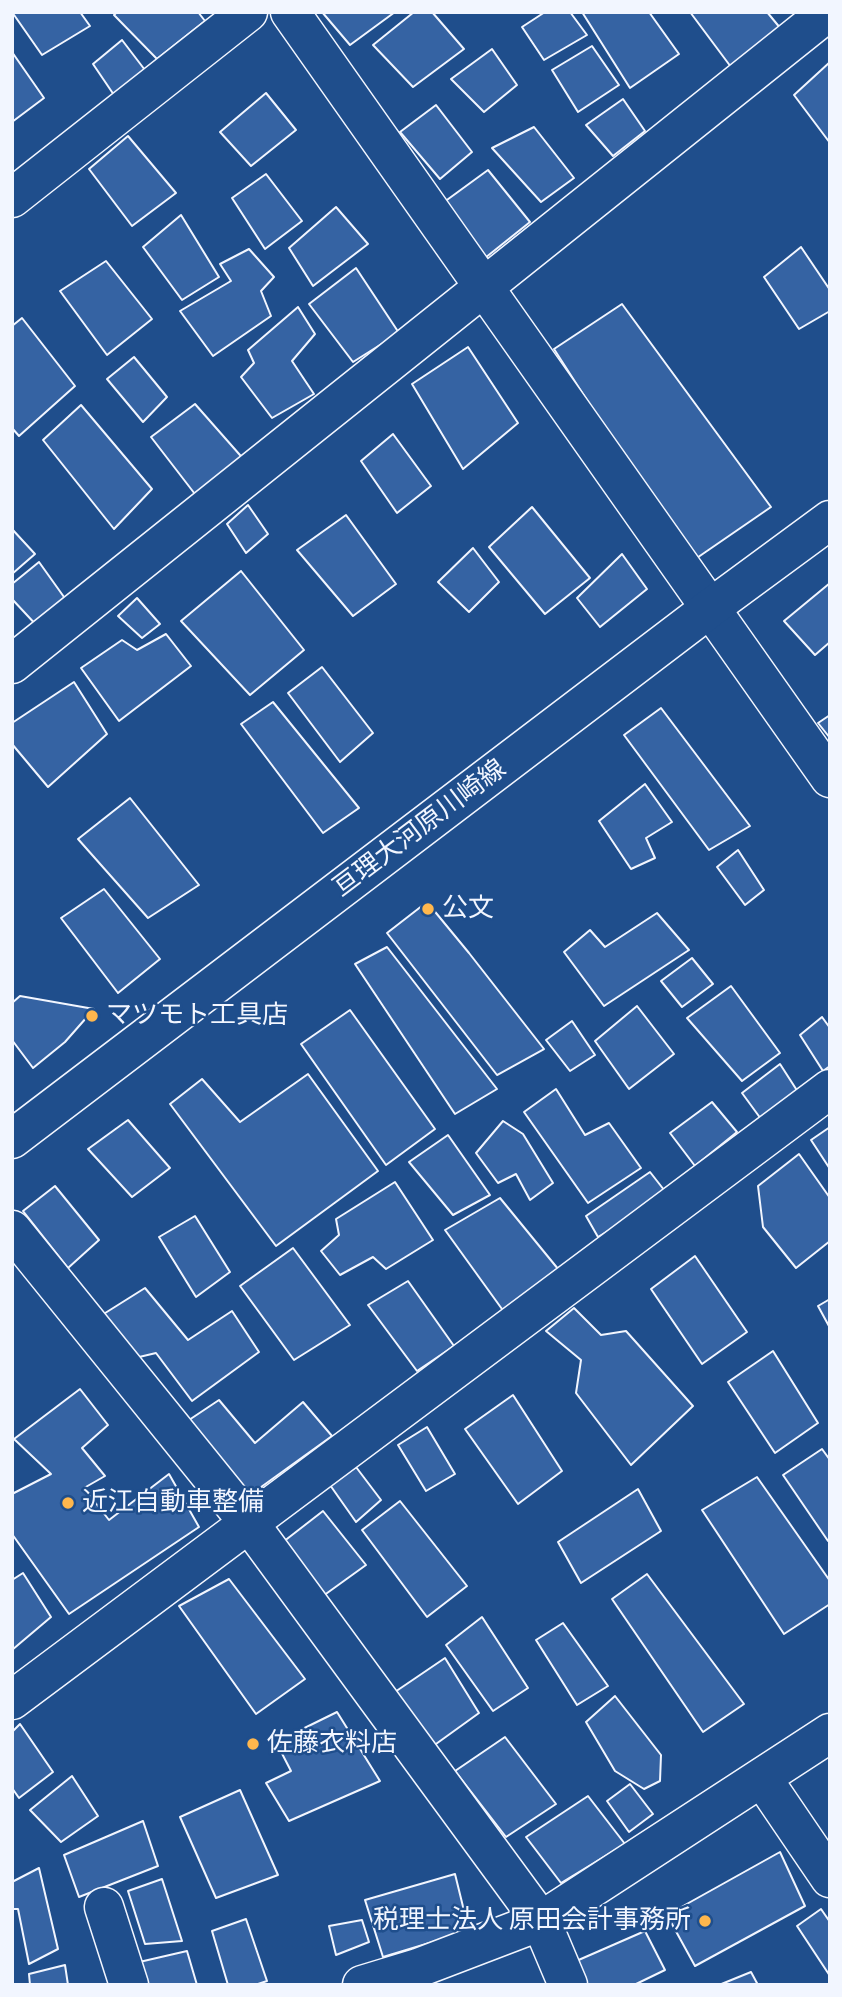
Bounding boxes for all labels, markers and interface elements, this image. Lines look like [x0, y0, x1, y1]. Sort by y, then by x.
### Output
street label: 亘理大河原川崎線 [328, 754, 512, 904]
place label: 公文 [442, 893, 494, 925]
marker: 公文 [420, 901, 436, 917]
place label: マツモト工具店 [106, 1000, 288, 1032]
marker: マツモト工具店 [84, 1008, 100, 1024]
place label: 近江自動車整備 [82, 1487, 264, 1519]
marker: 近江自動車整備 [60, 1495, 76, 1511]
place label: 佐藤衣料店 [267, 1728, 397, 1760]
marker: 佐藤衣料店 [245, 1736, 261, 1752]
place label: 税理士法人 原田会計事務所 [373, 1905, 691, 1937]
marker: 税理士法人 原田会計事務所 [697, 1913, 713, 1929]

